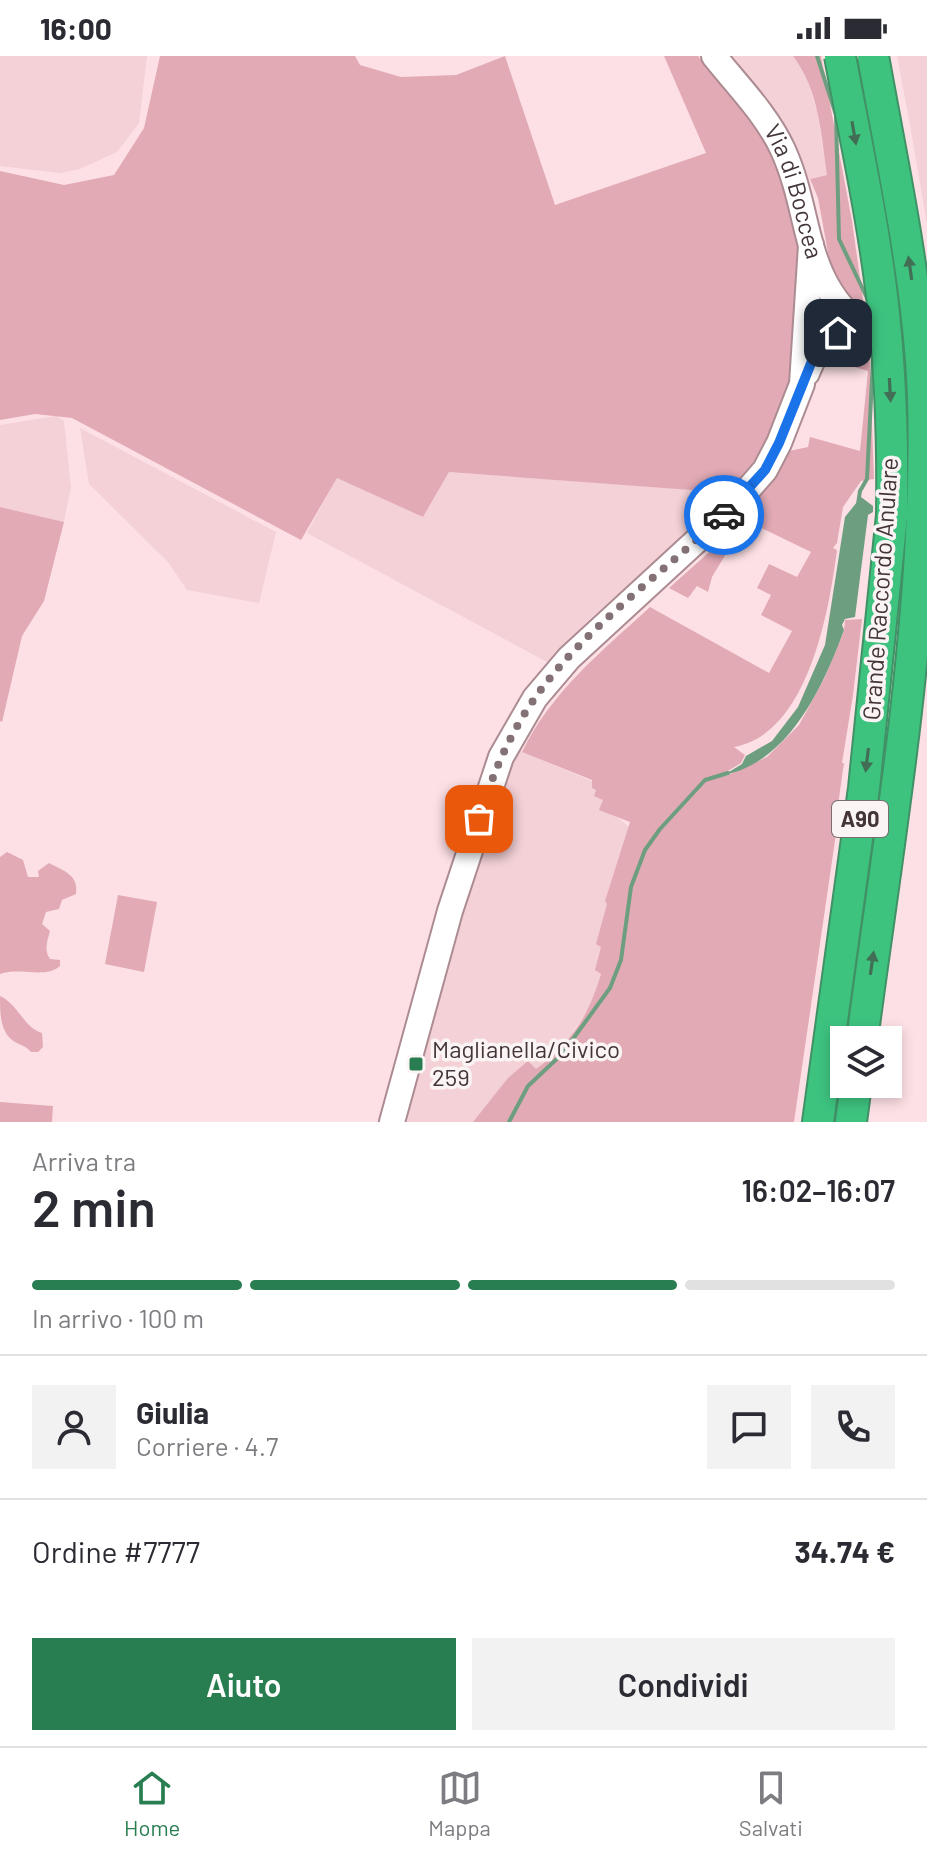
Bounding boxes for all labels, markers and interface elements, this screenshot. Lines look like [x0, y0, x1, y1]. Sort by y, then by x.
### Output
text: 16:00 [40, 10, 112, 46]
street label: Via di Boccea [759, 118, 830, 262]
one-way arrow [849, 120, 861, 145]
one-way arrow [903, 255, 916, 280]
pin [804, 299, 872, 367]
icon: home [816, 311, 860, 355]
one-way arrow [884, 378, 897, 403]
street label: Grande Raccordo Anulare [856, 457, 903, 721]
courier [684, 475, 764, 555]
icon: car [702, 493, 746, 537]
one-way arrow [861, 748, 874, 773]
pin [445, 785, 513, 853]
icon: bag [457, 797, 501, 841]
road number: A90 [832, 801, 888, 837]
one-way arrow [867, 950, 879, 975]
map controls [830, 1026, 902, 1098]
button: layers [830, 1026, 902, 1098]
place label: Maglianella/Civico 259 [432, 1034, 620, 1091]
marker: Maglianella/Civico 259 [407, 1055, 425, 1073]
text: Arriva tra [32, 1145, 136, 1176]
text: 16:02–16:07 [742, 1172, 895, 1208]
text: 2 min [32, 1175, 156, 1237]
text: In arrivo · 100 m [32, 1302, 204, 1333]
button: person [32, 1385, 116, 1469]
button: chat [707, 1385, 791, 1469]
button: phone [811, 1385, 895, 1469]
text: Giulia [136, 1394, 209, 1430]
text: Corriere · 4.7 [136, 1430, 278, 1461]
text: Ordine #7777 [32, 1533, 200, 1569]
text: 34.74 € [795, 1533, 895, 1569]
button: Aiuto [32, 1638, 456, 1730]
button: Condividi [472, 1638, 895, 1730]
tab: Home [124, 1766, 180, 1840]
tab: Mappa [428, 1766, 491, 1840]
tab: Salvati [739, 1766, 803, 1840]

